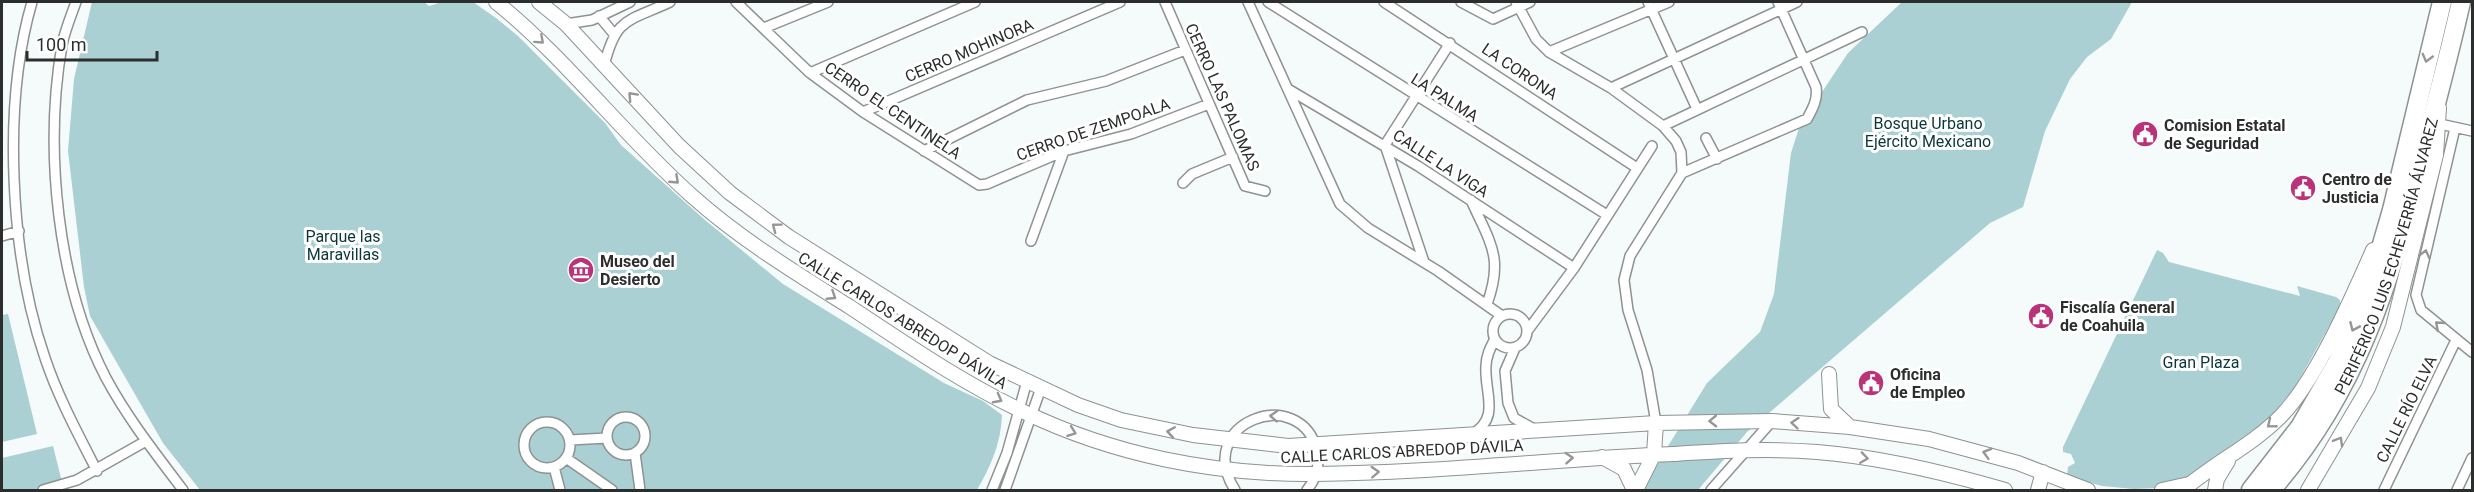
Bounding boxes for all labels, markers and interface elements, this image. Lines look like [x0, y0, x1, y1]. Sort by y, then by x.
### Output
street label: CERRO MOHINORA [902, 15, 1037, 86]
street label: CERRO LAS PALOMAS [1181, 20, 1264, 174]
scale bar [27, 24, 158, 62]
one-way arrow [534, 33, 544, 44]
text: 100 m [36, 34, 87, 55]
street label: LA CORONA [1478, 39, 1562, 104]
one-way arrow [2421, 53, 2434, 63]
street label: CERRO EL CENTINELA [821, 58, 965, 163]
street label: LA PALMA [1408, 69, 1482, 126]
one-way arrow [628, 92, 639, 103]
street label: CERRO DE ZEMPOALA [1014, 94, 1173, 165]
park label: Bosque Urbano Ejército Mexicano [1865, 114, 1991, 151]
place label: Comision Estatal de Seguridad [2164, 116, 2285, 153]
street label: PERIFÉRICO LUIS ECHEVERRÍA ÁLVAREZ [2331, 116, 2442, 398]
public building icon: Comision Estatal de Seguridad [2130, 119, 2160, 149]
street label: CALLE LA VIGA [1389, 125, 1493, 202]
place label: Centro de Justicia [2322, 170, 2392, 207]
one-way arrow [668, 173, 679, 184]
public building icon: Centro de Justicia [2288, 173, 2318, 203]
one-way arrow [772, 223, 783, 234]
park label: Parque las Maravillas [305, 227, 381, 264]
street label: CALLE CARLOS ABREDOP DÁVILA [795, 248, 1011, 393]
one-way arrow [2417, 249, 2430, 259]
place label: Museo del Desierto [600, 252, 675, 289]
museum icon: Museo del Desierto [566, 255, 596, 285]
one-way arrow [825, 289, 836, 300]
place label: Fiscalía General de Coahuila [2060, 298, 2175, 335]
public building icon: Fiscalía General de Coahuila [2026, 301, 2056, 331]
one-way arrow [2349, 320, 2361, 331]
one-way arrow [2435, 321, 2446, 332]
street label: CALLE RÍO ELVA [2372, 352, 2441, 466]
park label: Gran Plaza [2163, 353, 2239, 372]
place label: Oficina de Empleo [1890, 365, 1965, 402]
public building icon: Oficina de Empleo [1856, 368, 1886, 398]
one-way arrow [991, 392, 1002, 403]
one-way arrow [1269, 410, 1278, 423]
one-way arrow [1709, 415, 1718, 428]
one-way arrow [1791, 417, 1800, 430]
one-way arrow [2267, 417, 2278, 428]
one-way arrow [1067, 425, 1077, 438]
one-way arrow [1167, 426, 1176, 438]
street label: CALLE CARLOS ABREDOP DÁVILA [1280, 436, 1525, 467]
one-way arrow [2332, 436, 2343, 447]
one-way arrow [1982, 448, 1993, 460]
one-way arrow [1860, 451, 1869, 463]
one-way arrow [1565, 452, 1574, 465]
one-way arrow [1370, 465, 1379, 478]

